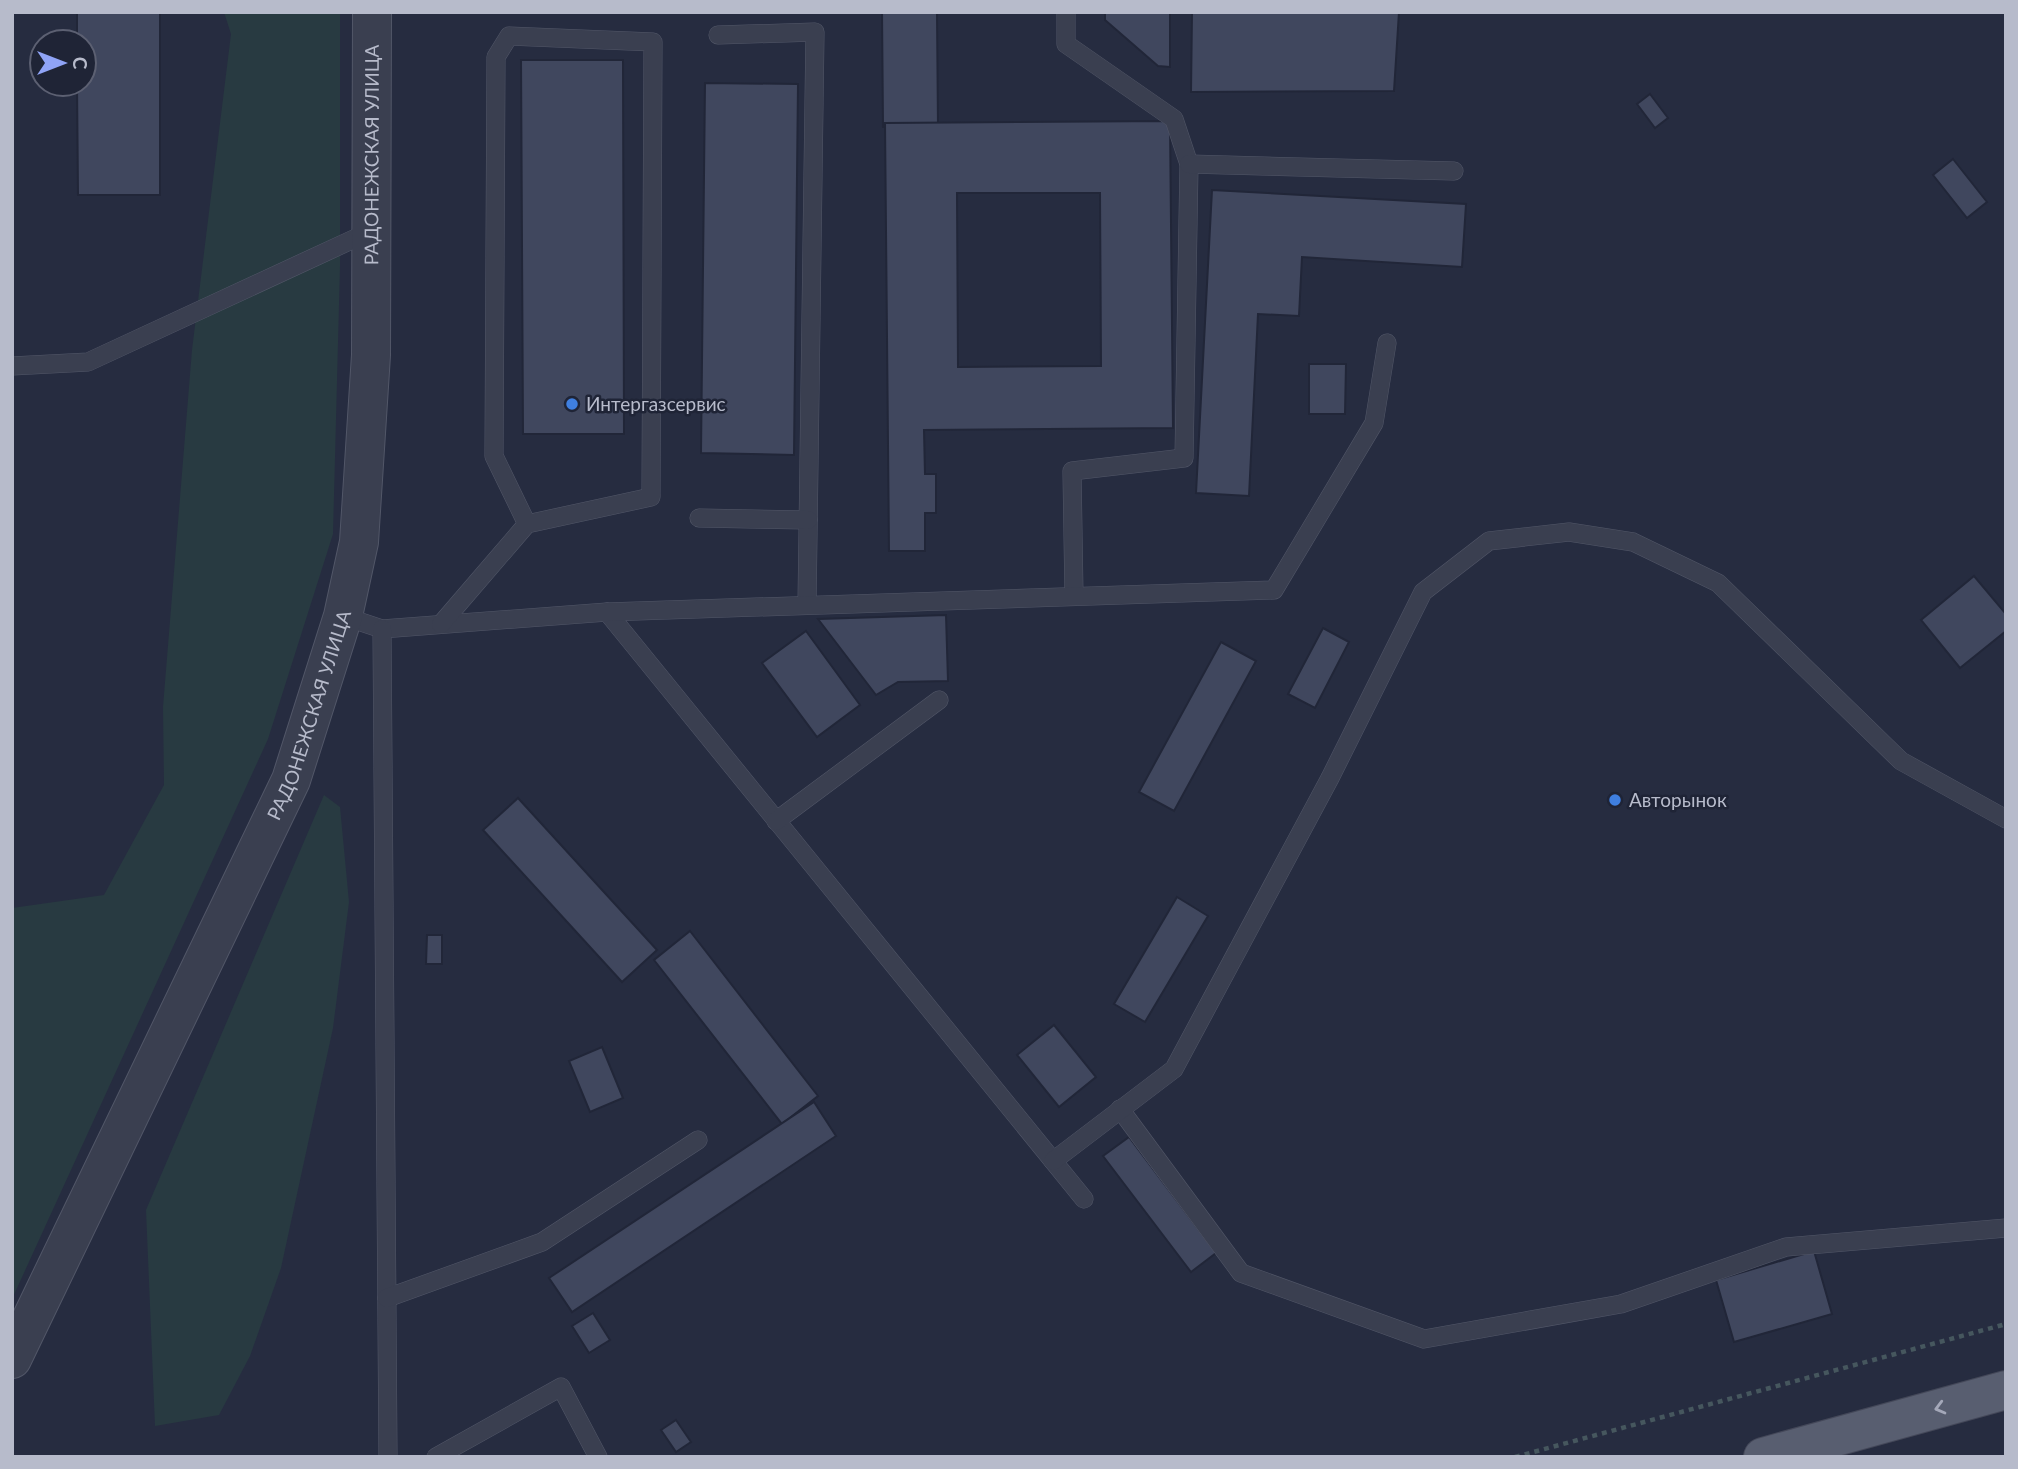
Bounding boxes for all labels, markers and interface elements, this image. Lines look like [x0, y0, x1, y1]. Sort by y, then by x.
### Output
north arrow [28, 28, 98, 98]
street label: РАДОНЕЖСКАЯ УЛИЦА [359, 44, 383, 265]
text: С [69, 57, 92, 70]
place label: Интергазсервис [586, 392, 726, 415]
marker: Интергазсервис [564, 396, 580, 412]
street label: РАДОНЕЖСКАЯ УЛИЦА [262, 607, 355, 824]
place label: Авторынок [1629, 788, 1727, 811]
marker: Авторынок [1607, 792, 1623, 808]
one-way arrow [1934, 1400, 1946, 1414]

